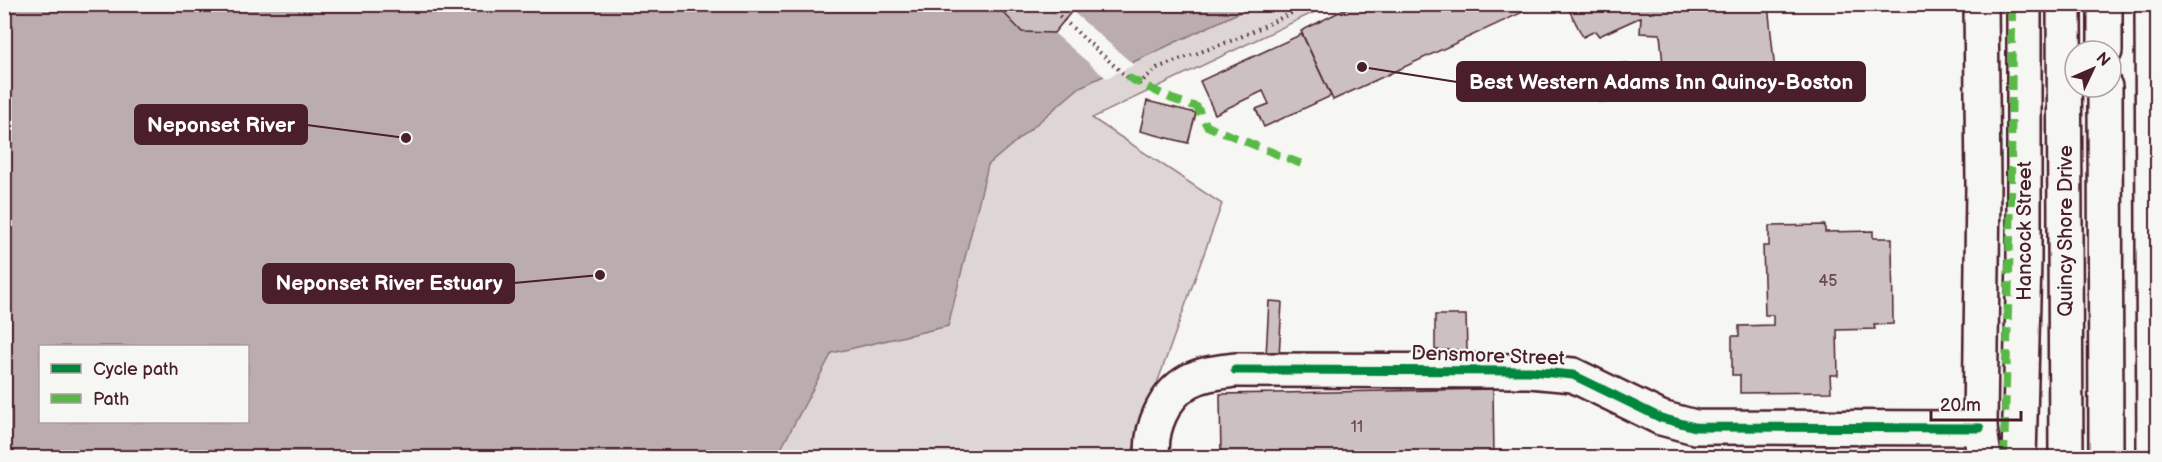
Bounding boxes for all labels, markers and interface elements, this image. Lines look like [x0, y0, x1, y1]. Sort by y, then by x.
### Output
north arrow [2063, 39, 2123, 99]
text: N [2092, 49, 2114, 71]
callout: Best Western Adams Inn Quincy-Boston [1457, 62, 1865, 101]
text: Best Western Adams Inn Quincy-Boston [1469, 70, 1853, 95]
callout: Neponset River [135, 105, 307, 144]
text: Neponset River [147, 113, 296, 138]
street label: Quincy Shore Drive [2054, 145, 2078, 317]
street label: Hancock Street [2013, 161, 2037, 301]
callout: Neponset River Estuary [263, 264, 514, 303]
text: Neponset River Estuary [275, 271, 503, 296]
house number: 45 [1819, 272, 1837, 291]
street label: Densmore Street [1411, 341, 1565, 371]
legend [39, 345, 249, 423]
text: Cycle path [93, 359, 179, 380]
scale bar [1931, 384, 2021, 422]
text: Path [93, 389, 129, 410]
text: 20 m [1940, 395, 1981, 416]
house number: 11 [1351, 418, 1363, 437]

